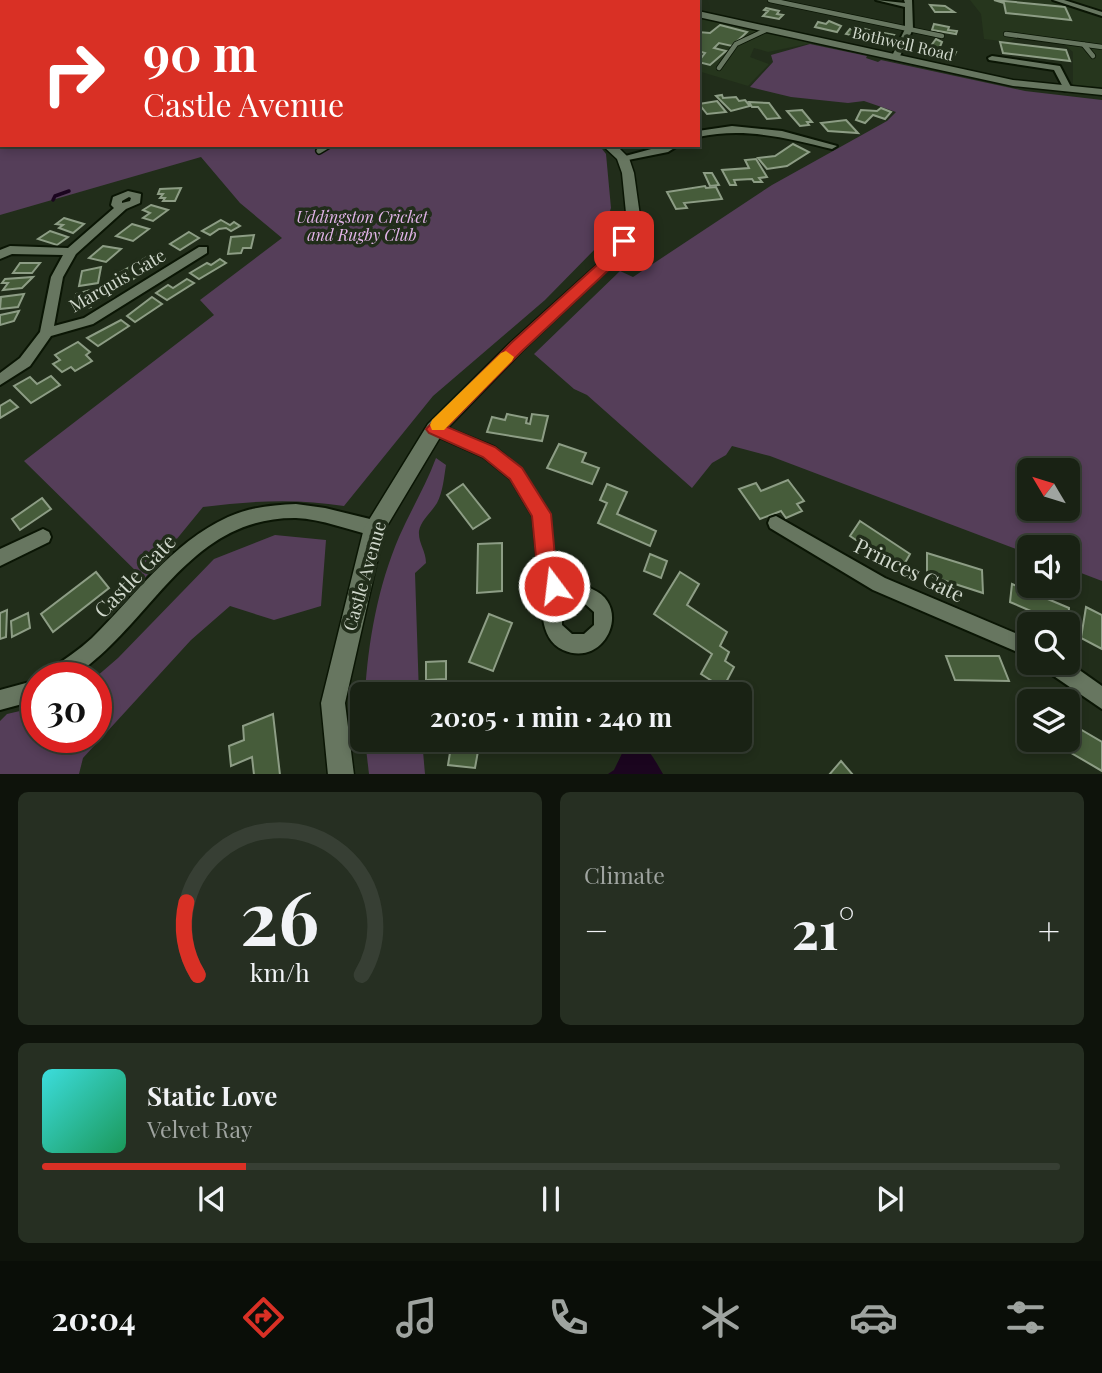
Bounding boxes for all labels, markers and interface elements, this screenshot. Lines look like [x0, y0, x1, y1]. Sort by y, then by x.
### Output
text: 90 m [143, 19, 257, 84]
street label: Bothwell Road [850, 21, 956, 65]
icon: right [28, 28, 119, 119]
text: Castle Avenue [143, 82, 344, 125]
park label: Uddingston Cricket and Rugby Club [296, 206, 428, 245]
pin [594, 211, 654, 271]
icon: arrive [605, 222, 643, 260]
street label: Marquis Gate [64, 243, 170, 317]
north arrow [1017, 458, 1080, 522]
map controls [1017, 458, 1080, 752]
street label: Castle Avenue [337, 518, 391, 634]
street label: Castle Gate [87, 527, 181, 623]
street label: Princes Gate [850, 530, 970, 608]
button: sound [1017, 535, 1080, 598]
position arrow [517, 549, 591, 623]
button: search [1017, 612, 1080, 675]
speed limit sign: 30 [21, 662, 112, 753]
button: layers [1017, 689, 1080, 752]
text: 20:05 · 1 min · 240 m [430, 699, 672, 734]
text: Climate [584, 859, 665, 890]
text: 26 [241, 866, 319, 963]
text: 21° [792, 894, 855, 963]
text: − [584, 904, 609, 955]
text: + [1038, 904, 1060, 955]
text: km/h [250, 954, 310, 987]
text: Static Love [147, 1078, 277, 1113]
text: Velvet Ray [147, 1113, 252, 1144]
icon: previous [193, 1180, 231, 1218]
icon: pause [532, 1180, 570, 1218]
icon: next [871, 1180, 909, 1218]
icon: directions [239, 1293, 288, 1342]
icon: music [392, 1293, 441, 1342]
icon: phone [544, 1293, 593, 1342]
icon: climate [696, 1293, 745, 1342]
icon: car [849, 1293, 898, 1342]
icon: filters [1001, 1293, 1050, 1342]
text: 20:04 [52, 1296, 136, 1339]

